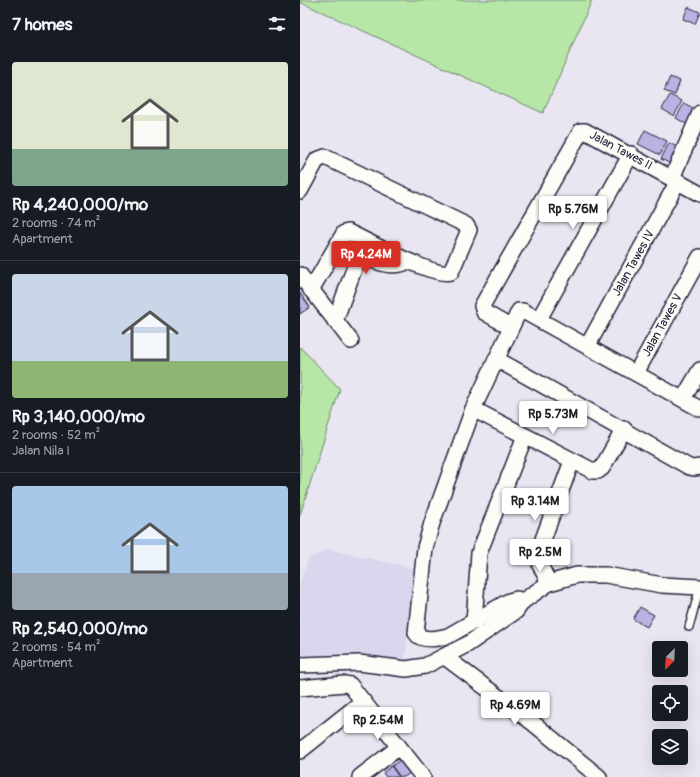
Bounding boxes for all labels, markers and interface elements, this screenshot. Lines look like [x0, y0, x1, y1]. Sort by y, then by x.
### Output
icon: filters [266, 13, 288, 35]
text: 7 homes [12, 14, 72, 35]
icon: home [114, 88, 186, 160]
street label: Jalan Tawes II [587, 128, 655, 173]
text: Rp 4,240,000/mo [12, 194, 148, 215]
pin: Rp 5.76M [532, 196, 614, 230]
text: Rp 5.76M [548, 201, 598, 217]
text: 2 rooms · 74 m² [12, 215, 100, 231]
street label: Jalan Tawes IV [609, 228, 658, 299]
text: Apartment [12, 231, 73, 247]
pin: Rp 4.24M [325, 241, 407, 275]
text: Rp 4.24M [340, 246, 392, 262]
street label: Jalan Tawes V [639, 291, 686, 359]
icon: home [114, 300, 186, 372]
pin: Rp 5.73M [512, 401, 594, 435]
text: Rp 3,140,000/mo [12, 406, 145, 427]
text: Rp 5.73M [528, 406, 578, 422]
text: 2 rooms · 52 m² [12, 427, 100, 443]
text: Jalan Nila I [12, 443, 70, 459]
pin: Rp 3.14M [494, 488, 576, 522]
text: Rp 3.14M [511, 493, 559, 509]
icon: home [114, 512, 186, 584]
pin: Rp 2.5M [503, 539, 577, 573]
text: Rp 2.5M [518, 544, 562, 560]
text: Rp 2,540,000/mo [12, 618, 148, 639]
text: 2 rooms · 54 m² [12, 639, 100, 655]
north arrow [652, 641, 688, 677]
map controls [652, 641, 688, 765]
text: Apartment [12, 655, 73, 671]
button: locate [652, 685, 688, 721]
pin: Rp 4.69M [474, 692, 556, 726]
text: Rp 4.69M [490, 697, 540, 713]
pin: Rp 2.54M [337, 707, 419, 741]
text: Rp 2.54M [353, 712, 403, 728]
button: layers [652, 729, 688, 765]

